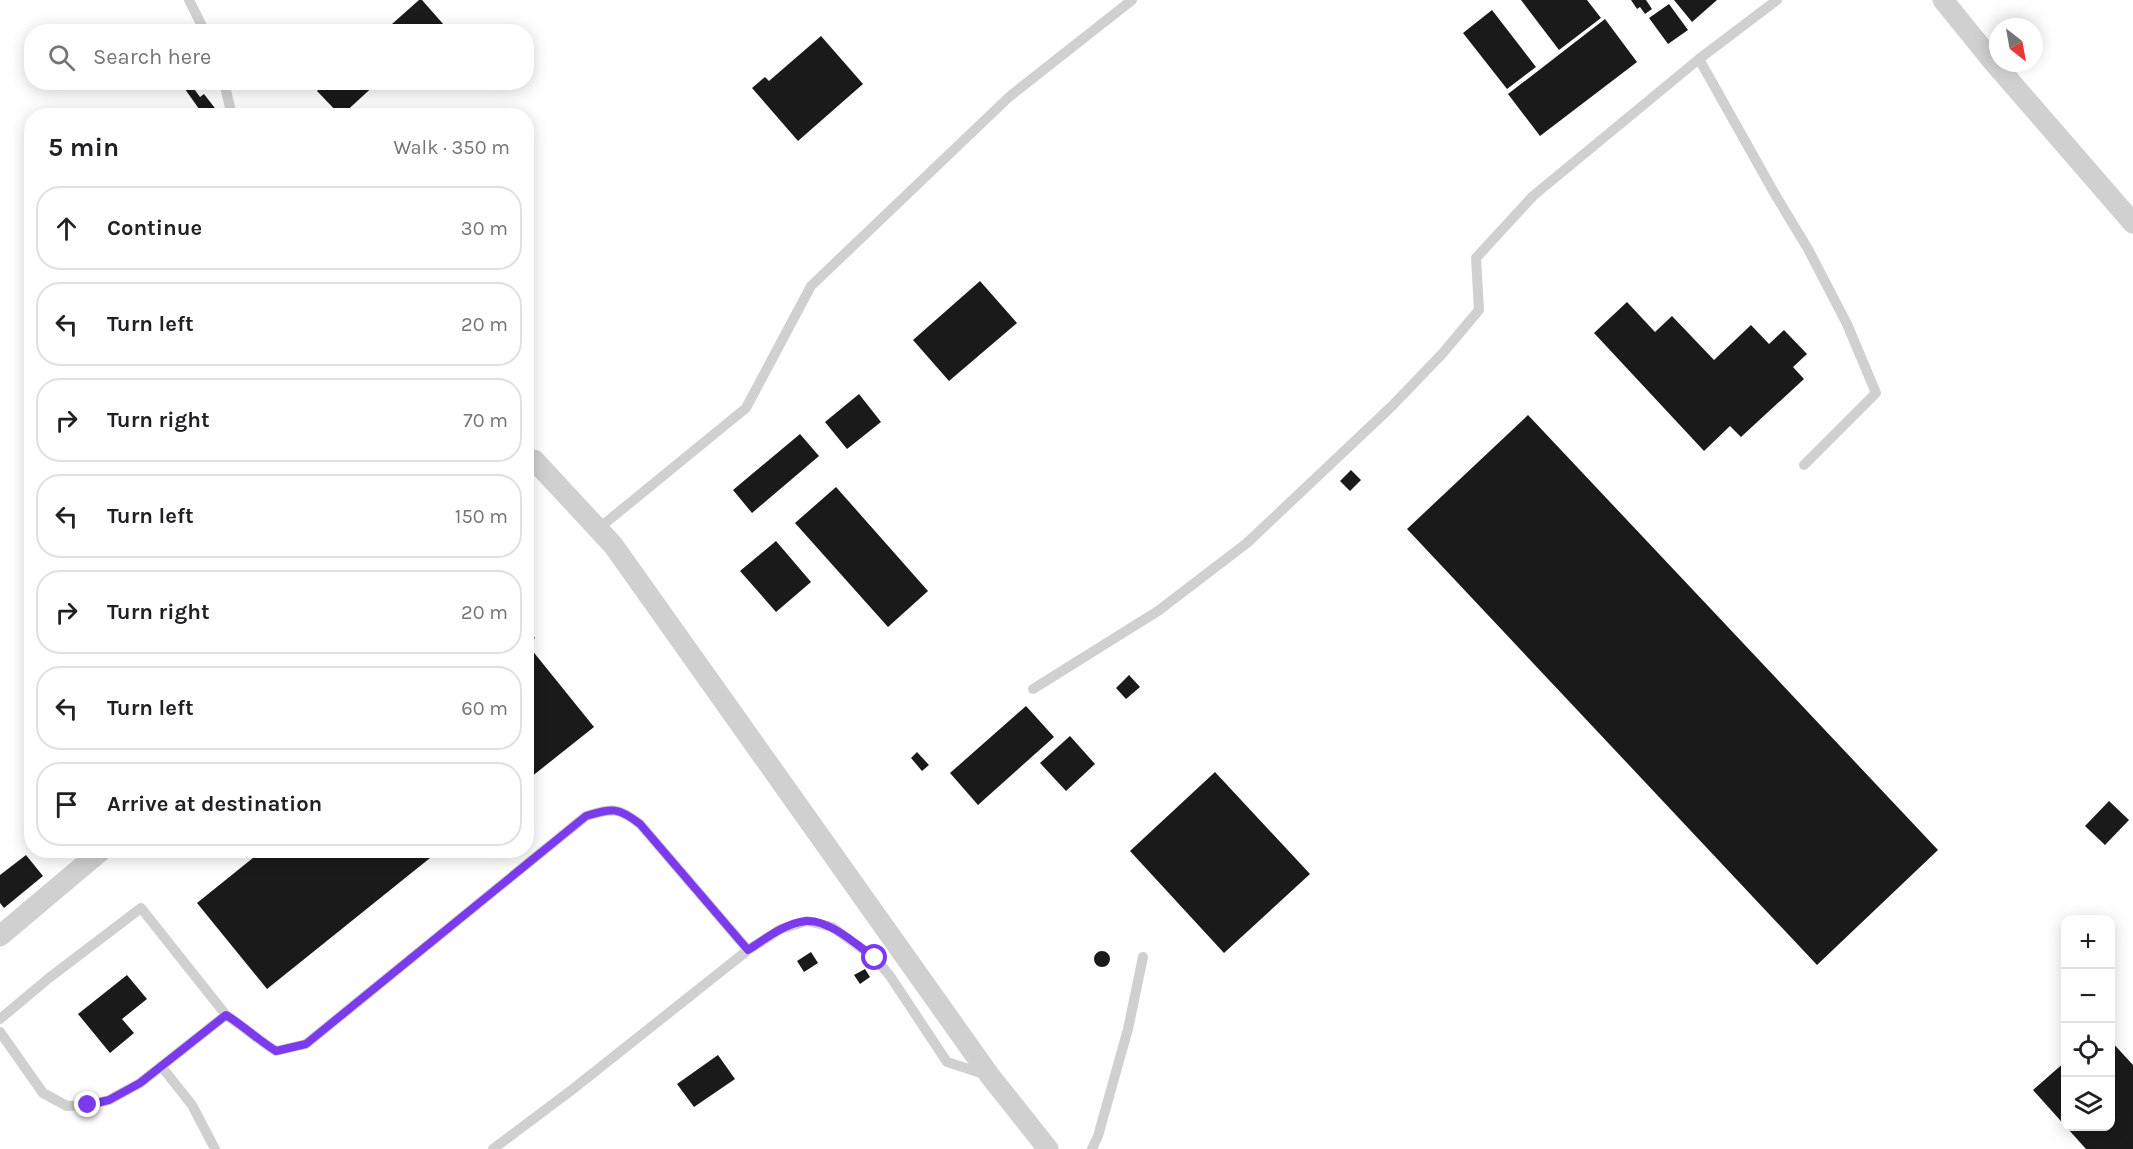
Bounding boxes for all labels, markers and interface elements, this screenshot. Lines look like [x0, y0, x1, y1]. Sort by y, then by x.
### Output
north arrow [1989, 18, 2043, 72]
search box [24, 24, 534, 90]
icon: search [45, 41, 78, 74]
text: Search here [93, 44, 211, 70]
text: 5 min [48, 132, 119, 163]
text: Walk · 350 m [393, 136, 510, 159]
icon: ahead [50, 212, 83, 245]
text: Continue [107, 215, 202, 241]
text: 30 m [461, 217, 508, 240]
icon: left [50, 308, 83, 341]
text: Turn left [107, 311, 194, 337]
text: 20 m [461, 313, 508, 336]
icon: right [50, 404, 83, 437]
text: Turn right [107, 407, 210, 433]
text: 70 m [463, 409, 508, 432]
icon: left [50, 500, 83, 533]
text: Turn left [107, 503, 194, 529]
text: 150 m [455, 505, 508, 528]
icon: right [50, 596, 83, 629]
text: Turn right [107, 599, 210, 625]
text: 20 m [461, 601, 508, 624]
icon: left [50, 692, 83, 725]
text: Turn left [107, 695, 194, 721]
text: 60 m [461, 697, 508, 720]
icon: arrive [50, 788, 83, 821]
text: Arrive at destination [107, 791, 322, 817]
map controls [2061, 915, 2115, 1131]
button: + [2061, 915, 2115, 969]
route start [861, 944, 887, 970]
button: − [2061, 969, 2115, 1023]
button: locate [2061, 1023, 2115, 1077]
button: layers [2061, 1077, 2115, 1131]
route end [74, 1091, 100, 1117]

